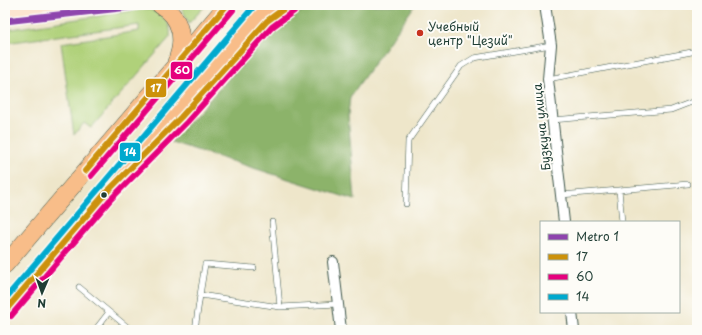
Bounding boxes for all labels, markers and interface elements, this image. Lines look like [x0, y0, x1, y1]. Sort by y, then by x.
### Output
place label: Учебный центр "Цезий" [428, 17, 513, 49]
marker: Учебный центр "Цезий" [415, 28, 425, 38]
line badge: 60 [170, 61, 193, 80]
text: 60 [174, 61, 190, 78]
line badge: 17 [145, 78, 167, 98]
text: 17 [150, 79, 162, 96]
street label: Бузкуча улица [527, 82, 555, 171]
line badge: 14 [119, 142, 141, 162]
text: 14 [124, 143, 137, 160]
unlabelled marker [99, 190, 109, 200]
legend [540, 221, 680, 313]
text: Metro 1 [576, 227, 619, 245]
text: 17 [576, 247, 588, 265]
text: 60 [576, 267, 593, 285]
north arrow [22, 273, 62, 313]
text: 14 [576, 287, 589, 305]
text: N [37, 295, 46, 312]

